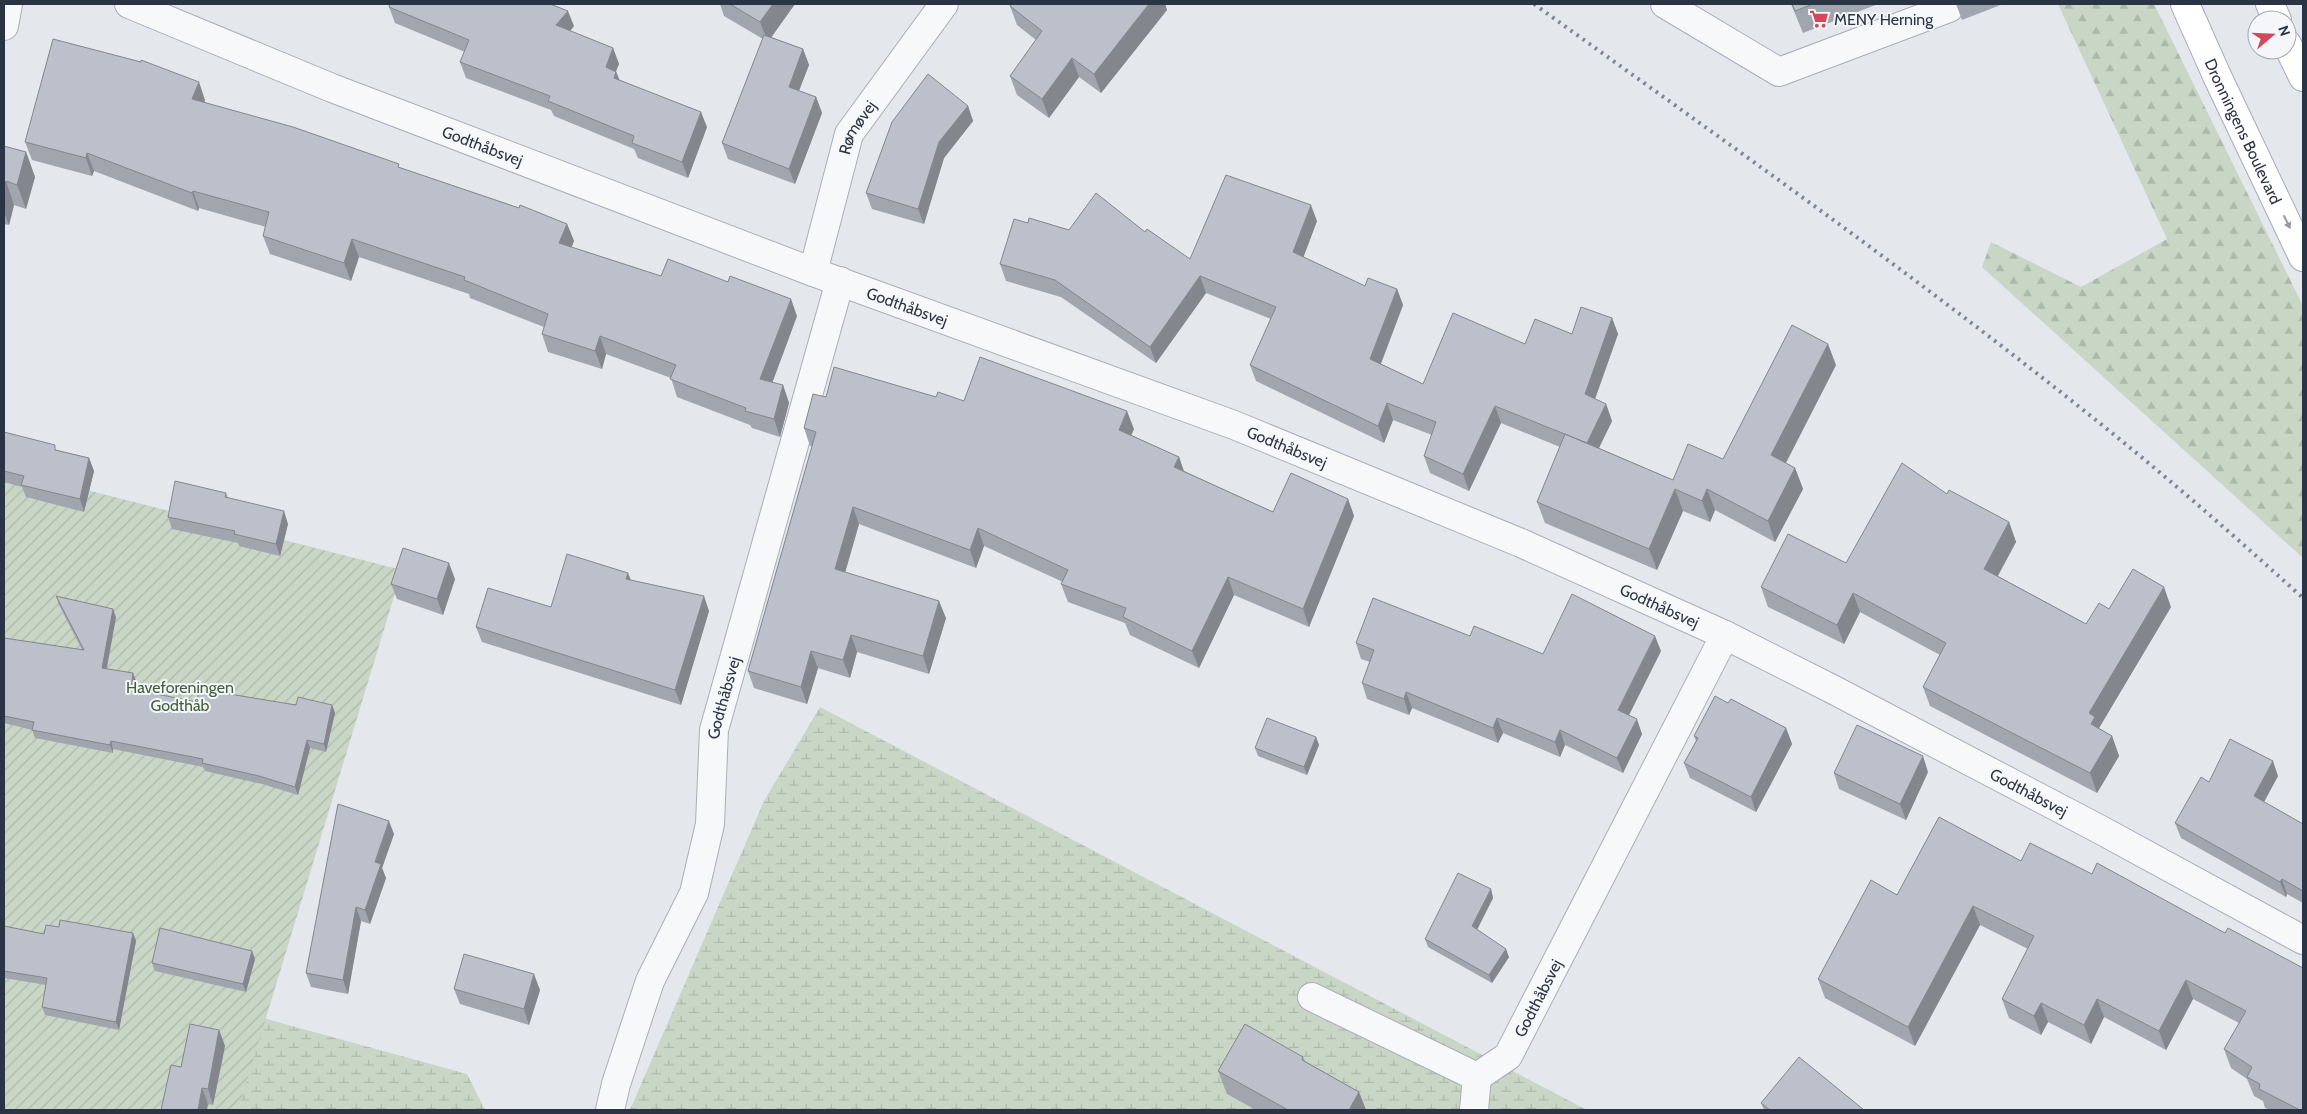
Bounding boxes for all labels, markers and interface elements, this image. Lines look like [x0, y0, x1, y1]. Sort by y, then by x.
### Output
supermarket icon: MENY Herning [1808, 8, 1830, 30]
place label: MENY Herning [1834, 10, 1934, 29]
north arrow [2247, 10, 2297, 60]
text: N [2274, 23, 2294, 38]
street label: Dronningens Boulevard [2201, 56, 2286, 207]
street label: Rømøvej [835, 97, 880, 156]
street label: Godthåbsvej [440, 122, 526, 170]
one-way arrow [2282, 215, 2291, 230]
street label: Godthåbsvej [864, 283, 950, 330]
street label: Godthåbsvej [1244, 422, 1330, 472]
street label: Godthåbsvej [1617, 579, 1702, 632]
street label: Godthåbsvej [704, 654, 744, 739]
park label: Haveforeningen Godthåb [126, 678, 234, 715]
street label: Godthåbsvej [1987, 764, 2071, 820]
street label: Godthåbsvej [1510, 956, 1566, 1040]

